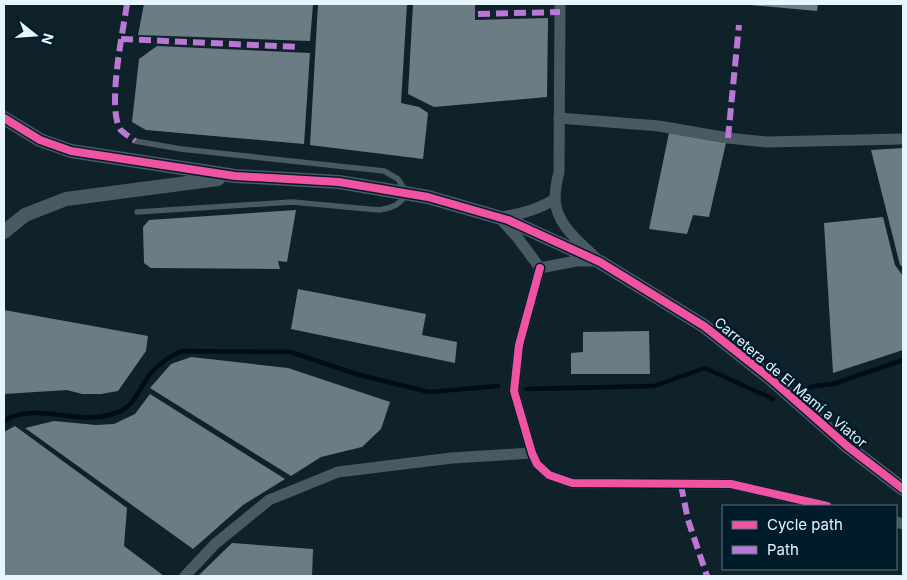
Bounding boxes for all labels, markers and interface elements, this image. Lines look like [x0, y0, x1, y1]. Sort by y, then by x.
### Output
north arrow [10, 10, 60, 60]
text: N [38, 31, 58, 47]
street label: Carretera de El Mamí a Viator [711, 313, 871, 451]
legend [722, 505, 897, 570]
text: Cycle path [767, 515, 843, 534]
text: Path [767, 540, 799, 559]

